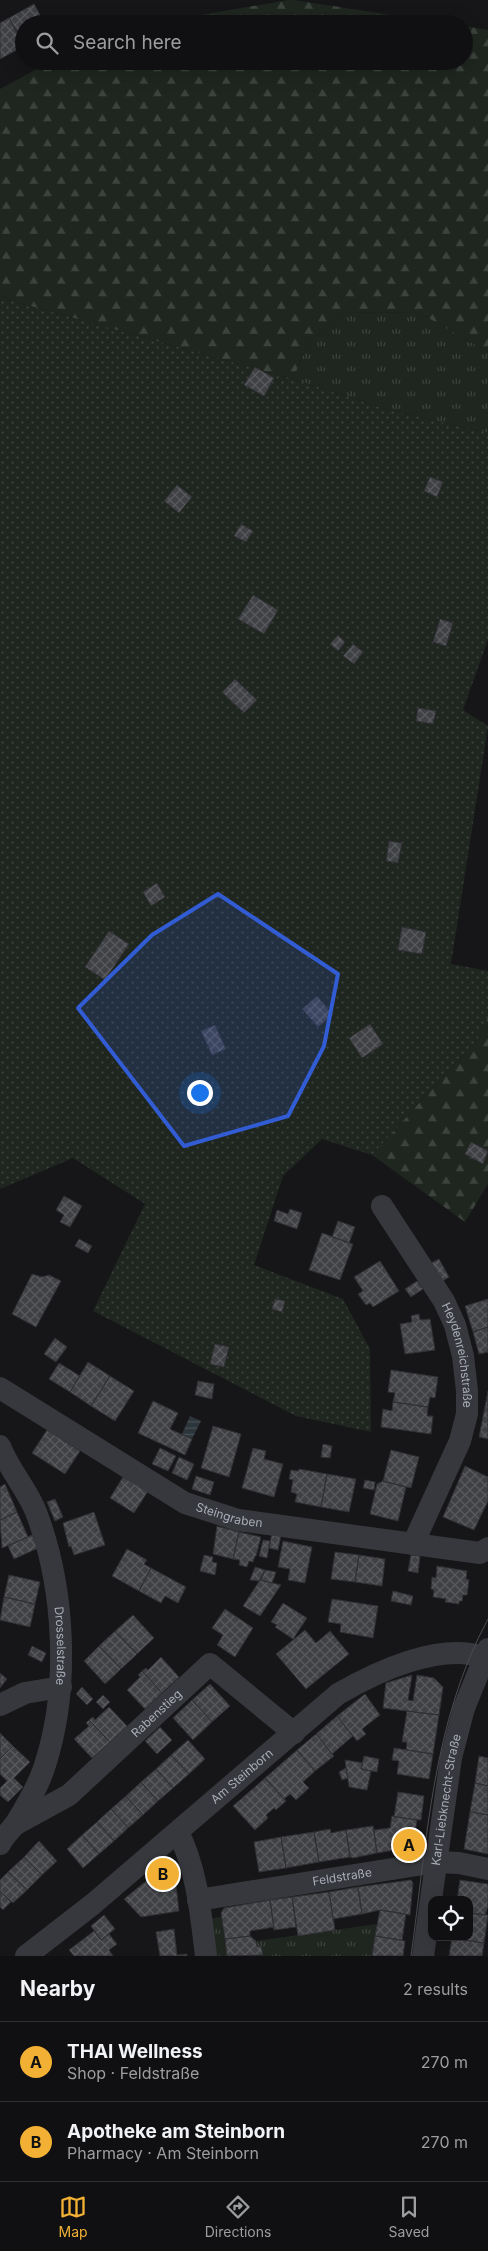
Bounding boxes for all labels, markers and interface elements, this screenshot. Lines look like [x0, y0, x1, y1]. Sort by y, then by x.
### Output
search box [15, 15, 473, 70]
icon: search [33, 29, 61, 57]
text: Search here [73, 31, 182, 54]
your location [187, 1080, 213, 1106]
street label: Heydenreichstraße [439, 1300, 475, 1408]
street label: Steingraben [194, 1499, 264, 1530]
street label: Drosselstraße [51, 1606, 69, 1686]
street label: Rabenstieg [128, 1686, 185, 1740]
street label: Karl-Liebknecht-Straße [428, 1732, 464, 1867]
street label: Am Steinborn [207, 1745, 276, 1807]
pin: A [393, 1826, 425, 1864]
pin: B [147, 1855, 179, 1893]
street label: Feldstraße [311, 1864, 373, 1889]
map controls [428, 1896, 473, 1941]
button: locate [428, 1896, 473, 1941]
text: Nearby [20, 1976, 95, 2001]
text: 2 results [403, 1979, 468, 1999]
text: THAI Wellness [67, 2040, 203, 2063]
text: A [30, 2052, 42, 2072]
text: 270 m [421, 2052, 468, 2072]
text: Shop · Feldstraße [67, 2063, 199, 2083]
text: Apotheke am Steinborn [67, 2120, 285, 2143]
text: B [31, 2132, 41, 2152]
text: 270 m [421, 2132, 468, 2152]
text: Pharmacy · Am Steinborn [67, 2143, 259, 2163]
tab: Map [59, 2193, 88, 2240]
tab: Directions [205, 2193, 271, 2240]
tab: Saved [388, 2193, 429, 2240]

